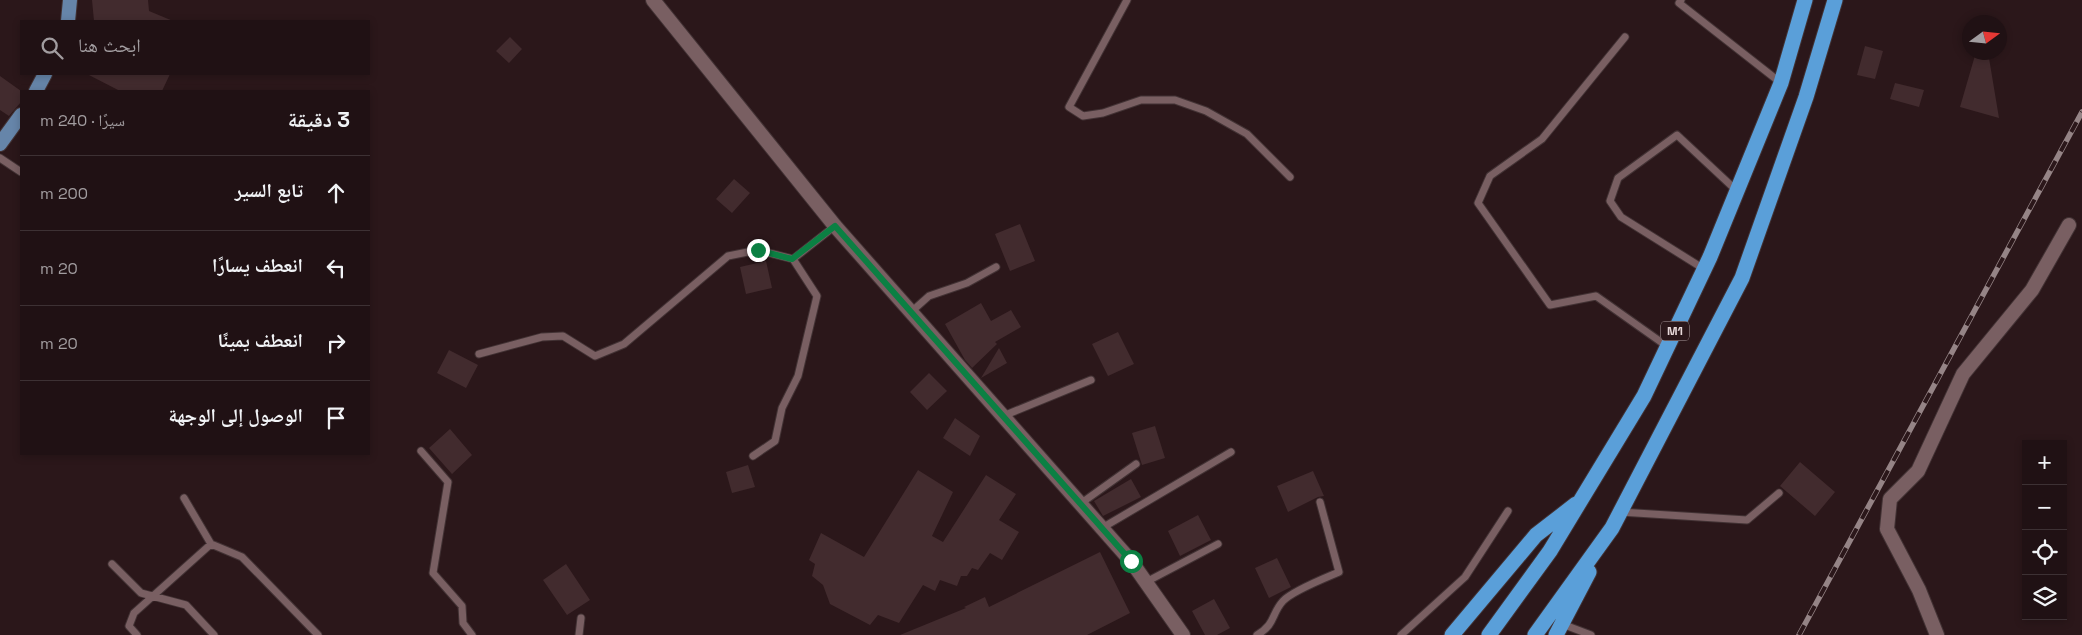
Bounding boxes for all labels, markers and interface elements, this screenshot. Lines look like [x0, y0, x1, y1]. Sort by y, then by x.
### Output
north arrow [1962, 15, 2007, 60]
search box [20, 20, 370, 75]
text: ابحث هنا [78, 33, 141, 58]
icon: search [38, 34, 66, 62]
text: 3 دقيقة [288, 106, 350, 133]
text: سيرًا · 240 m [40, 110, 125, 131]
text: تابع السير [235, 178, 303, 203]
icon: ahead [322, 179, 350, 207]
text: 200 m [40, 183, 88, 204]
route end [747, 239, 770, 262]
text: انعطف يسارًا [212, 253, 303, 278]
icon: left [322, 254, 350, 282]
text: 20 m [40, 258, 78, 279]
road number: M1 [1661, 322, 1689, 341]
text: انعطف يمينًا [218, 328, 303, 353]
icon: right [322, 329, 350, 357]
text: 20 m [40, 333, 78, 354]
text: الوصول إلى الوجهة [168, 403, 303, 428]
icon: arrive [322, 404, 350, 432]
map controls [2022, 440, 2067, 620]
button: + [2022, 440, 2067, 485]
button: − [2022, 485, 2067, 530]
button: locate [2022, 530, 2067, 575]
route start [1120, 550, 1143, 573]
button: layers [2022, 575, 2067, 620]

